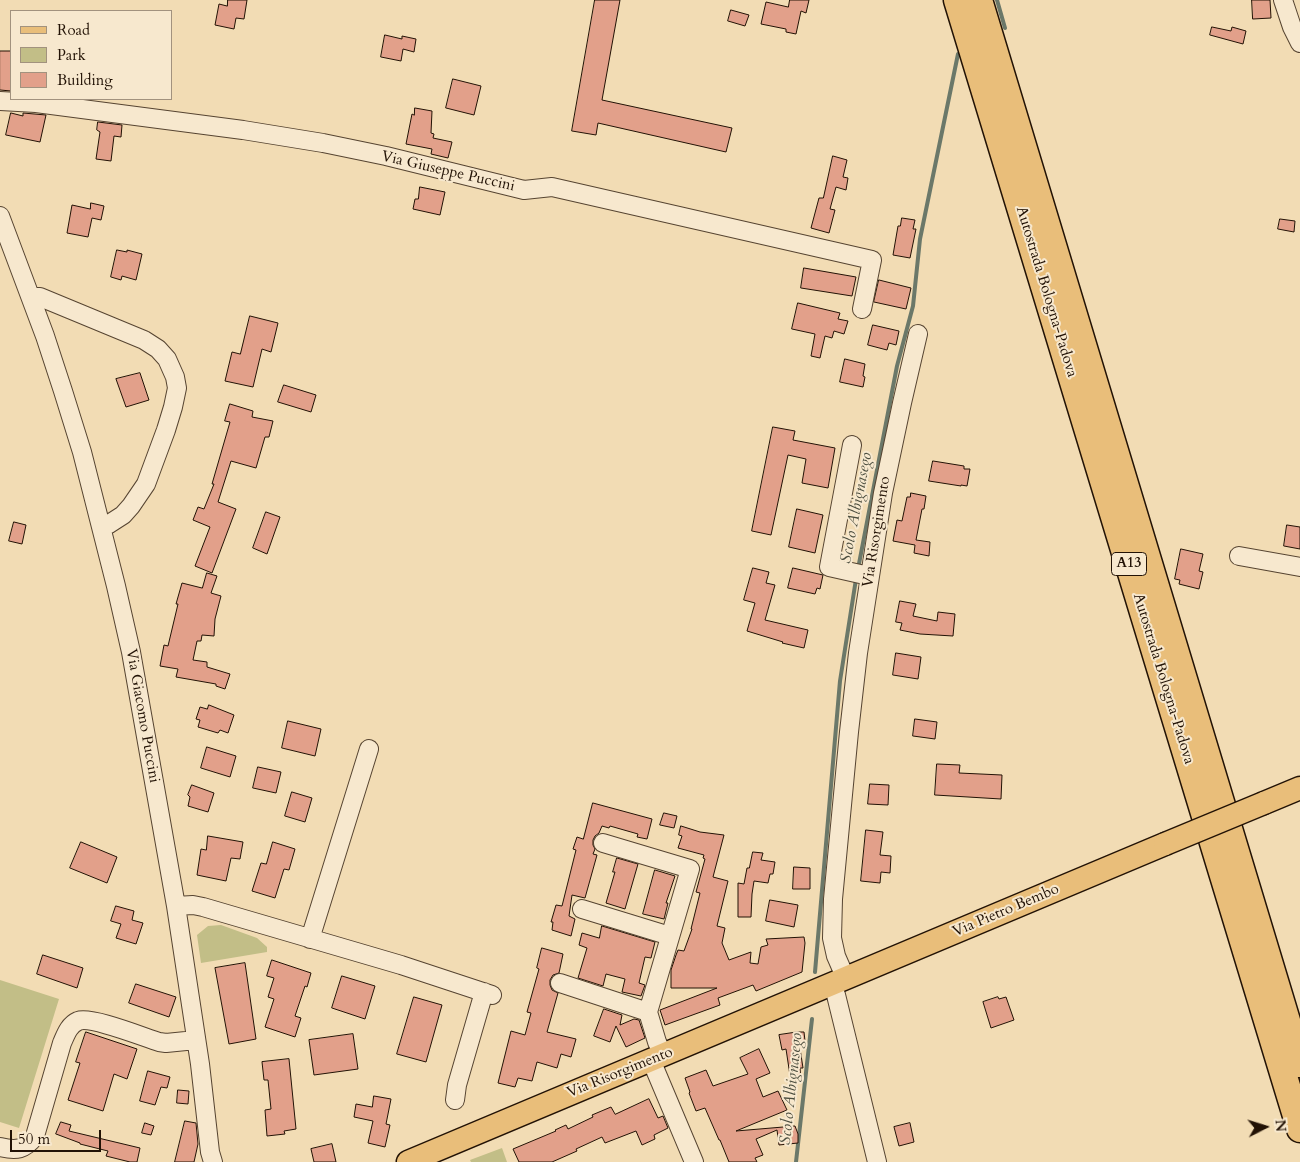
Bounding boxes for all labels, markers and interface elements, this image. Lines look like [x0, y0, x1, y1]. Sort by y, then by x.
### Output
legend [10, 10, 172, 100]
text: Road [57, 20, 90, 40]
text: Park [57, 45, 86, 65]
text: Building [57, 70, 113, 90]
street label: Via Giuseppe Puccini [379, 148, 517, 196]
street label: Autostrada Bologna-Padova [1011, 204, 1081, 380]
water label: Scolo Albignasego [837, 451, 877, 565]
street label: Via Risorgimento [859, 475, 895, 589]
road number: A13 [1112, 552, 1146, 576]
street label: Autostrada Bologna-Padova [1128, 591, 1198, 767]
street label: Via Giacomo Puccini [121, 648, 163, 784]
street label: Via Pietro Bembo [950, 880, 1062, 942]
water label: Scolo Albignasego [777, 1032, 807, 1146]
street label: Via Risorgimento [564, 1044, 676, 1102]
north arrow [1240, 1102, 1290, 1152]
text: N [1270, 1119, 1290, 1133]
scale bar [12, 1120, 104, 1152]
text: 50 m [18, 1129, 50, 1149]

